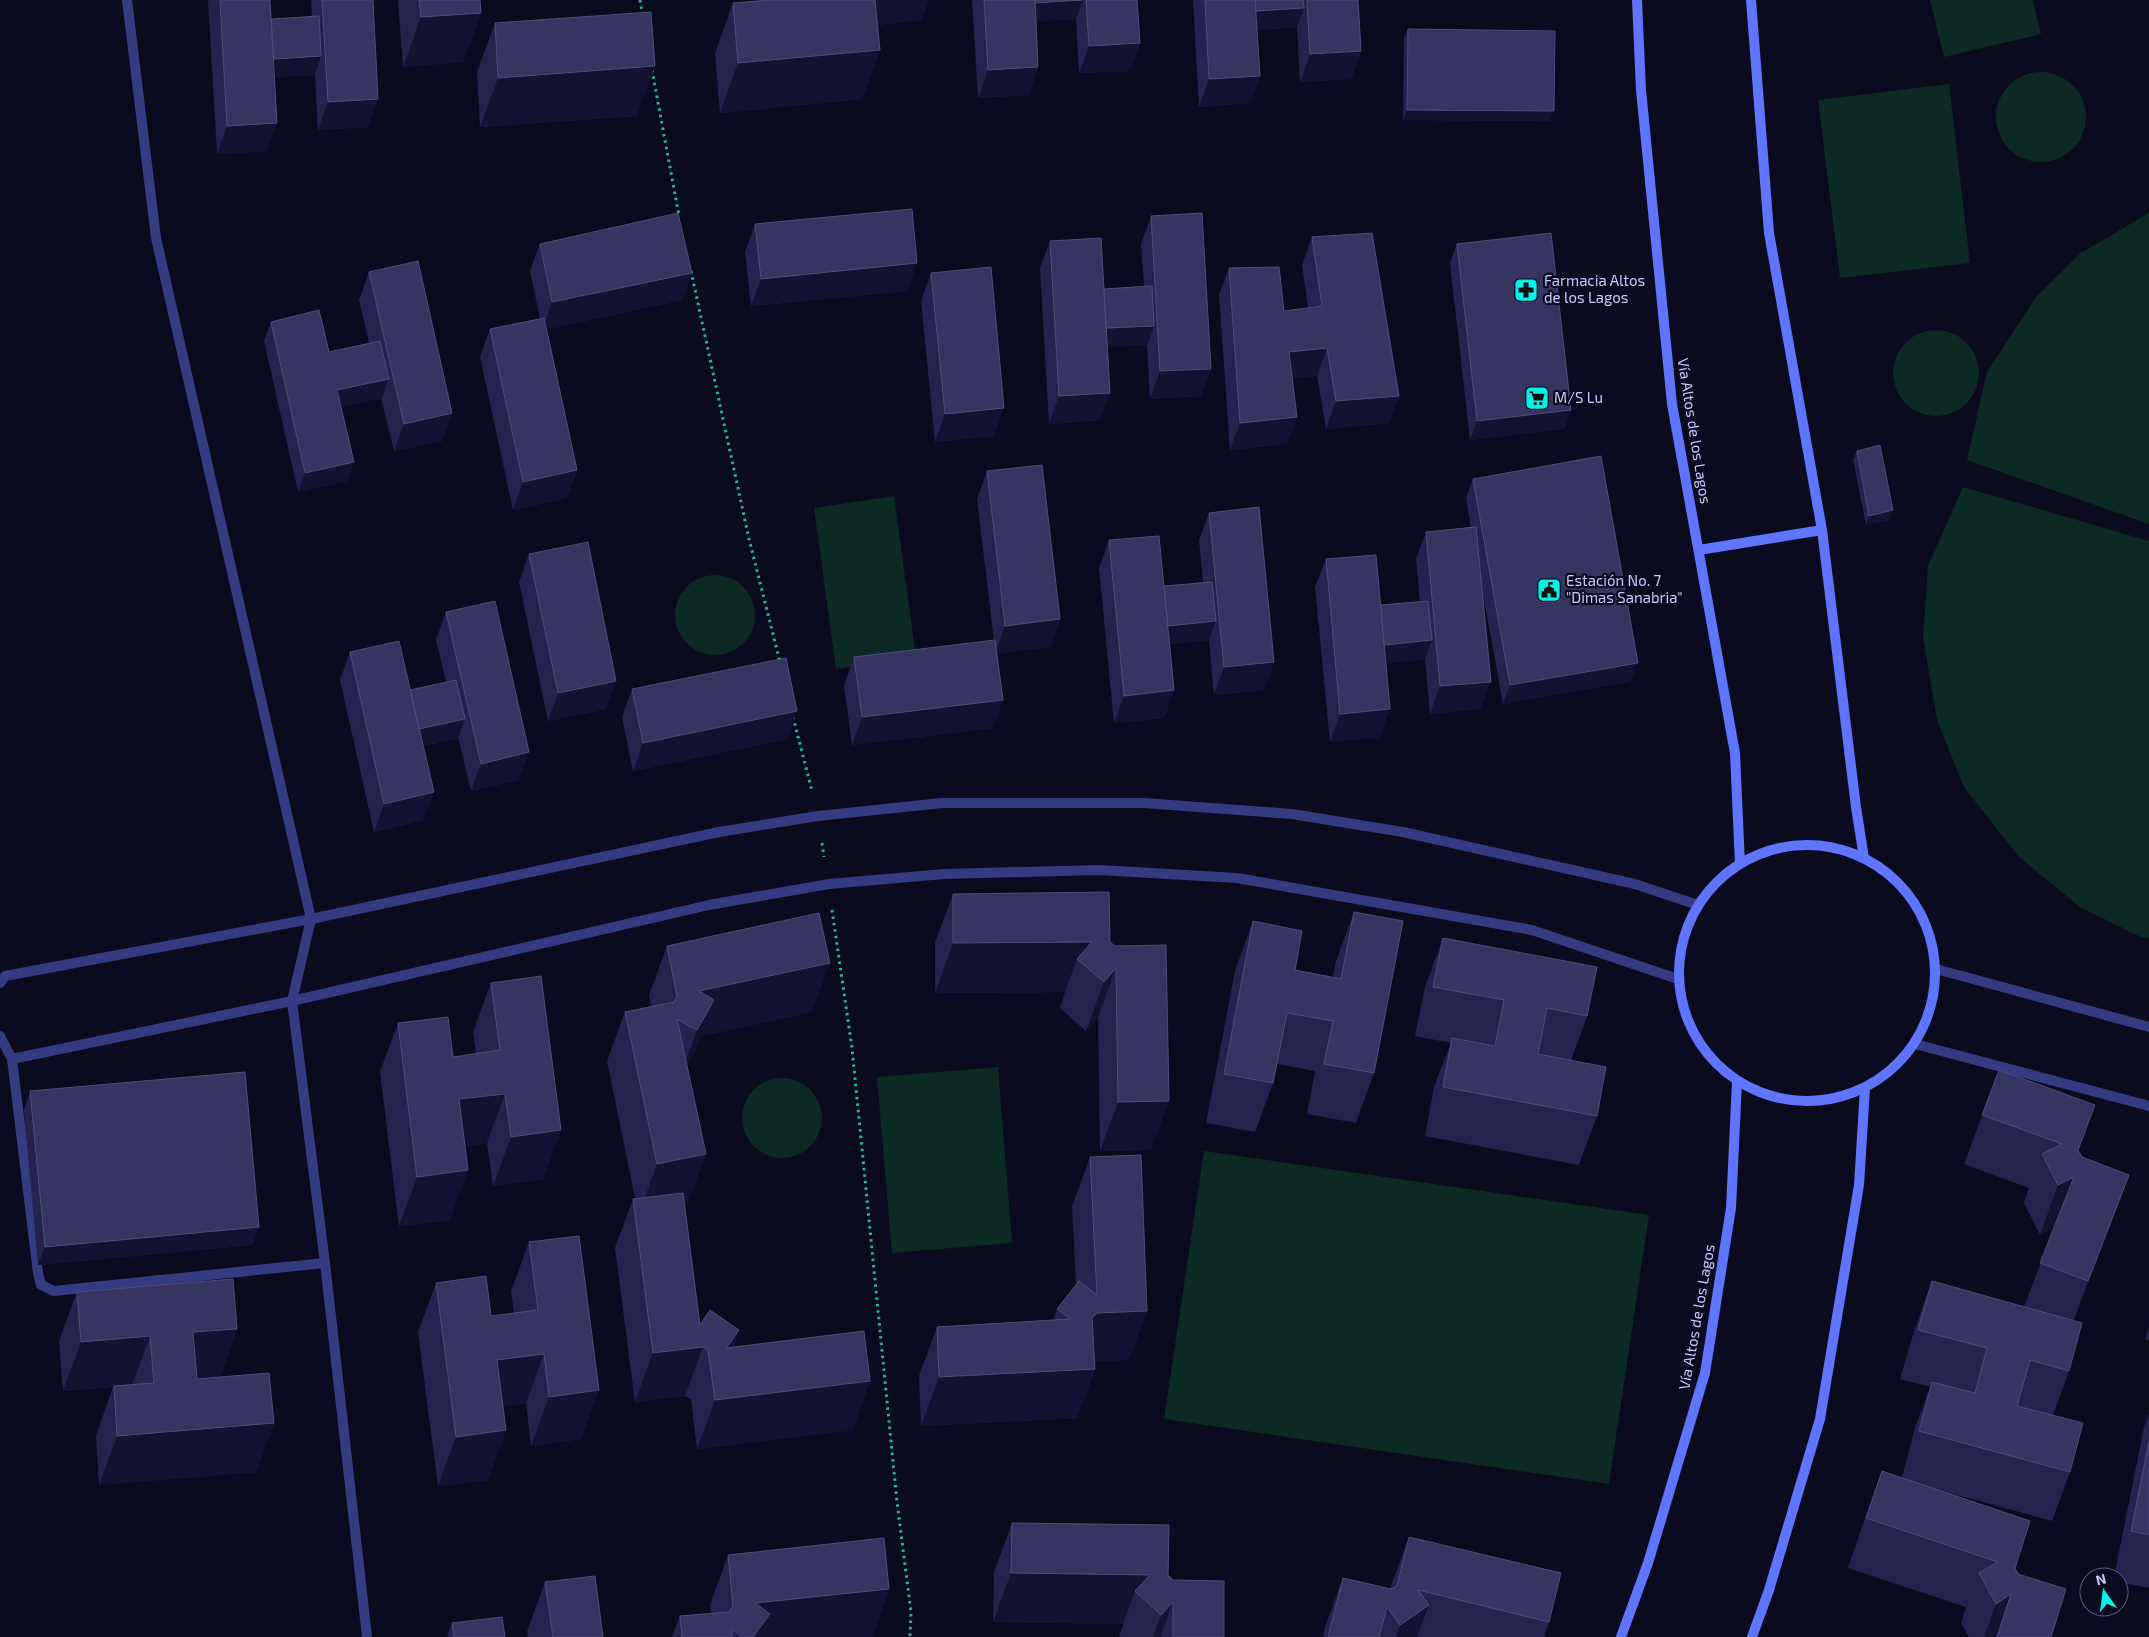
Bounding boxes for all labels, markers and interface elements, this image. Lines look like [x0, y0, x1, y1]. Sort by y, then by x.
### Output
place label: Farmacia Altos de los Lagos [1544, 271, 1645, 306]
pharmacy icon: Farmacia Altos de los Lagos [1513, 277, 1539, 303]
street label: Vía Altos de los Lagos [1675, 357, 1715, 505]
supermarket icon: M/S Lu [1524, 385, 1550, 411]
place label: M/S Lu [1554, 388, 1603, 406]
place label: Estación No. 7 "Dimas Sanabria" [1566, 571, 1683, 606]
public building icon: Estación No. 7 "Dimas Sanabria" [1536, 577, 1562, 603]
street label: Vía Altos de los Lagos [1674, 1243, 1718, 1391]
north arrow [2079, 1567, 2129, 1617]
text: N [2094, 1569, 2108, 1588]

